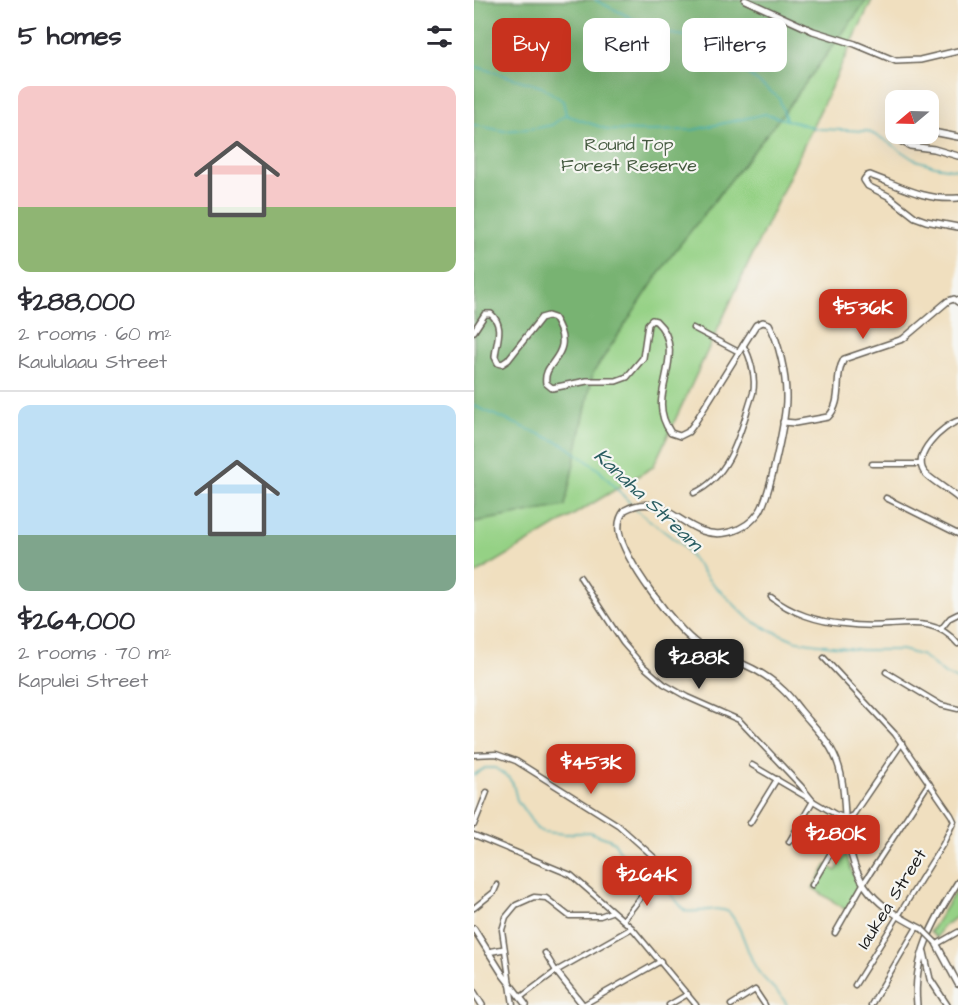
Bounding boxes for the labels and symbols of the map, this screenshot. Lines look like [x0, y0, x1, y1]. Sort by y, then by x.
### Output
north arrow [885, 90, 939, 144]
park label: Round Top Forest Reserve [561, 132, 697, 178]
pin: $536K [821, 289, 905, 340]
water label: Kanaha Stream [588, 442, 710, 559]
pin: $288K [657, 639, 741, 690]
pin: $453K [549, 744, 633, 795]
pin: $280K [794, 815, 878, 866]
street label: Iaukea Street [851, 844, 933, 954]
pin: $264K [605, 856, 689, 907]

